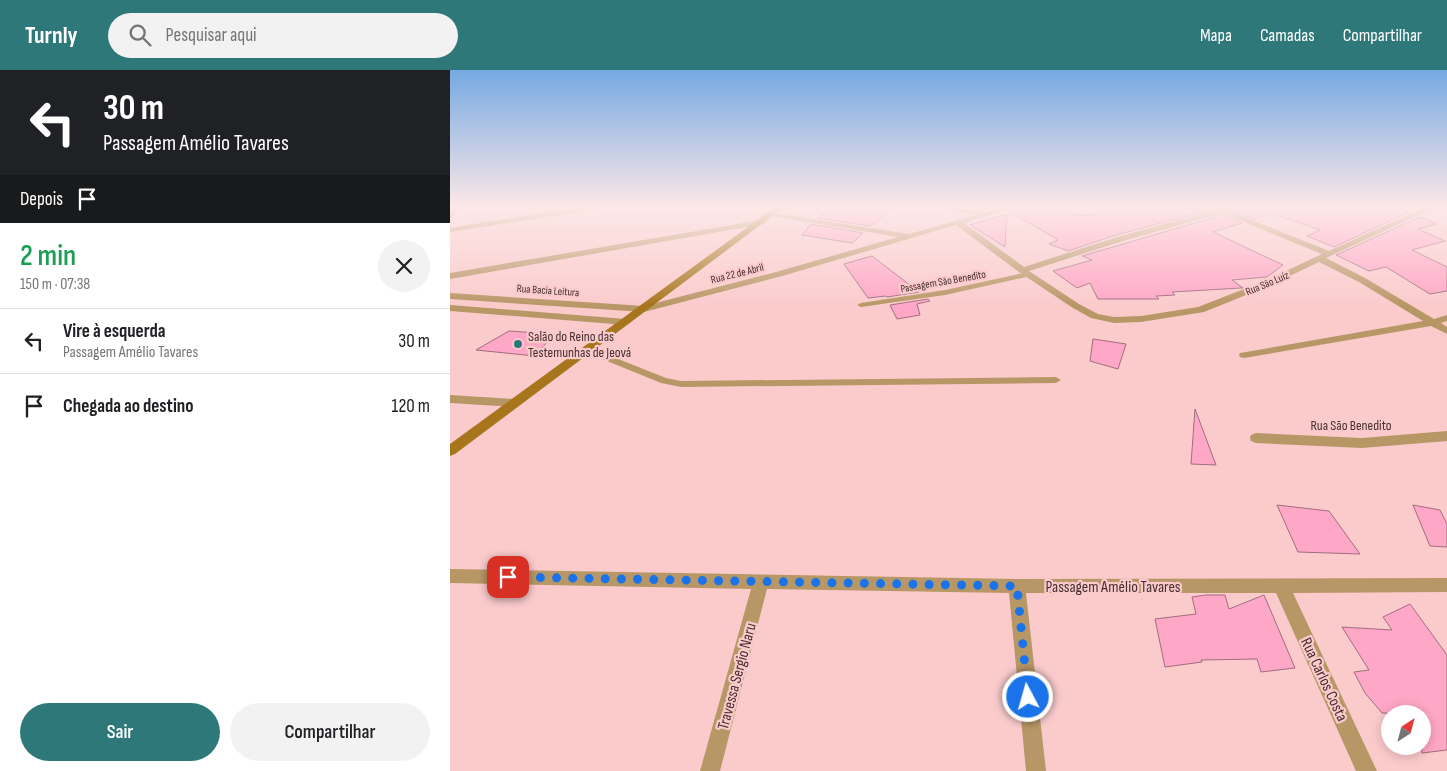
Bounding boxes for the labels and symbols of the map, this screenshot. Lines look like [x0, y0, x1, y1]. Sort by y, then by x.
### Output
street label: Rua 22 de Abril [709, 261, 765, 286]
street label: Passagem São Benedito [899, 268, 987, 295]
street label: Rua São Luíz [1244, 269, 1291, 298]
street label: Rua Bacia Leitura [516, 282, 580, 299]
place label: Salão do Reino das Testemunhas de Jeová [528, 328, 631, 361]
marker: Salão do Reino das Testemunhas de Jeová [512, 338, 524, 350]
street label: Rua São Benedito [1310, 417, 1392, 434]
pin [487, 556, 529, 598]
street label: Passagem Amélio Tavares [1045, 578, 1181, 597]
street label: Travessa Sergio Naru [714, 621, 761, 732]
street label: Rua Carlos Costa [1296, 635, 1351, 724]
position arrow [1001, 670, 1053, 722]
north arrow [1381, 705, 1431, 755]

